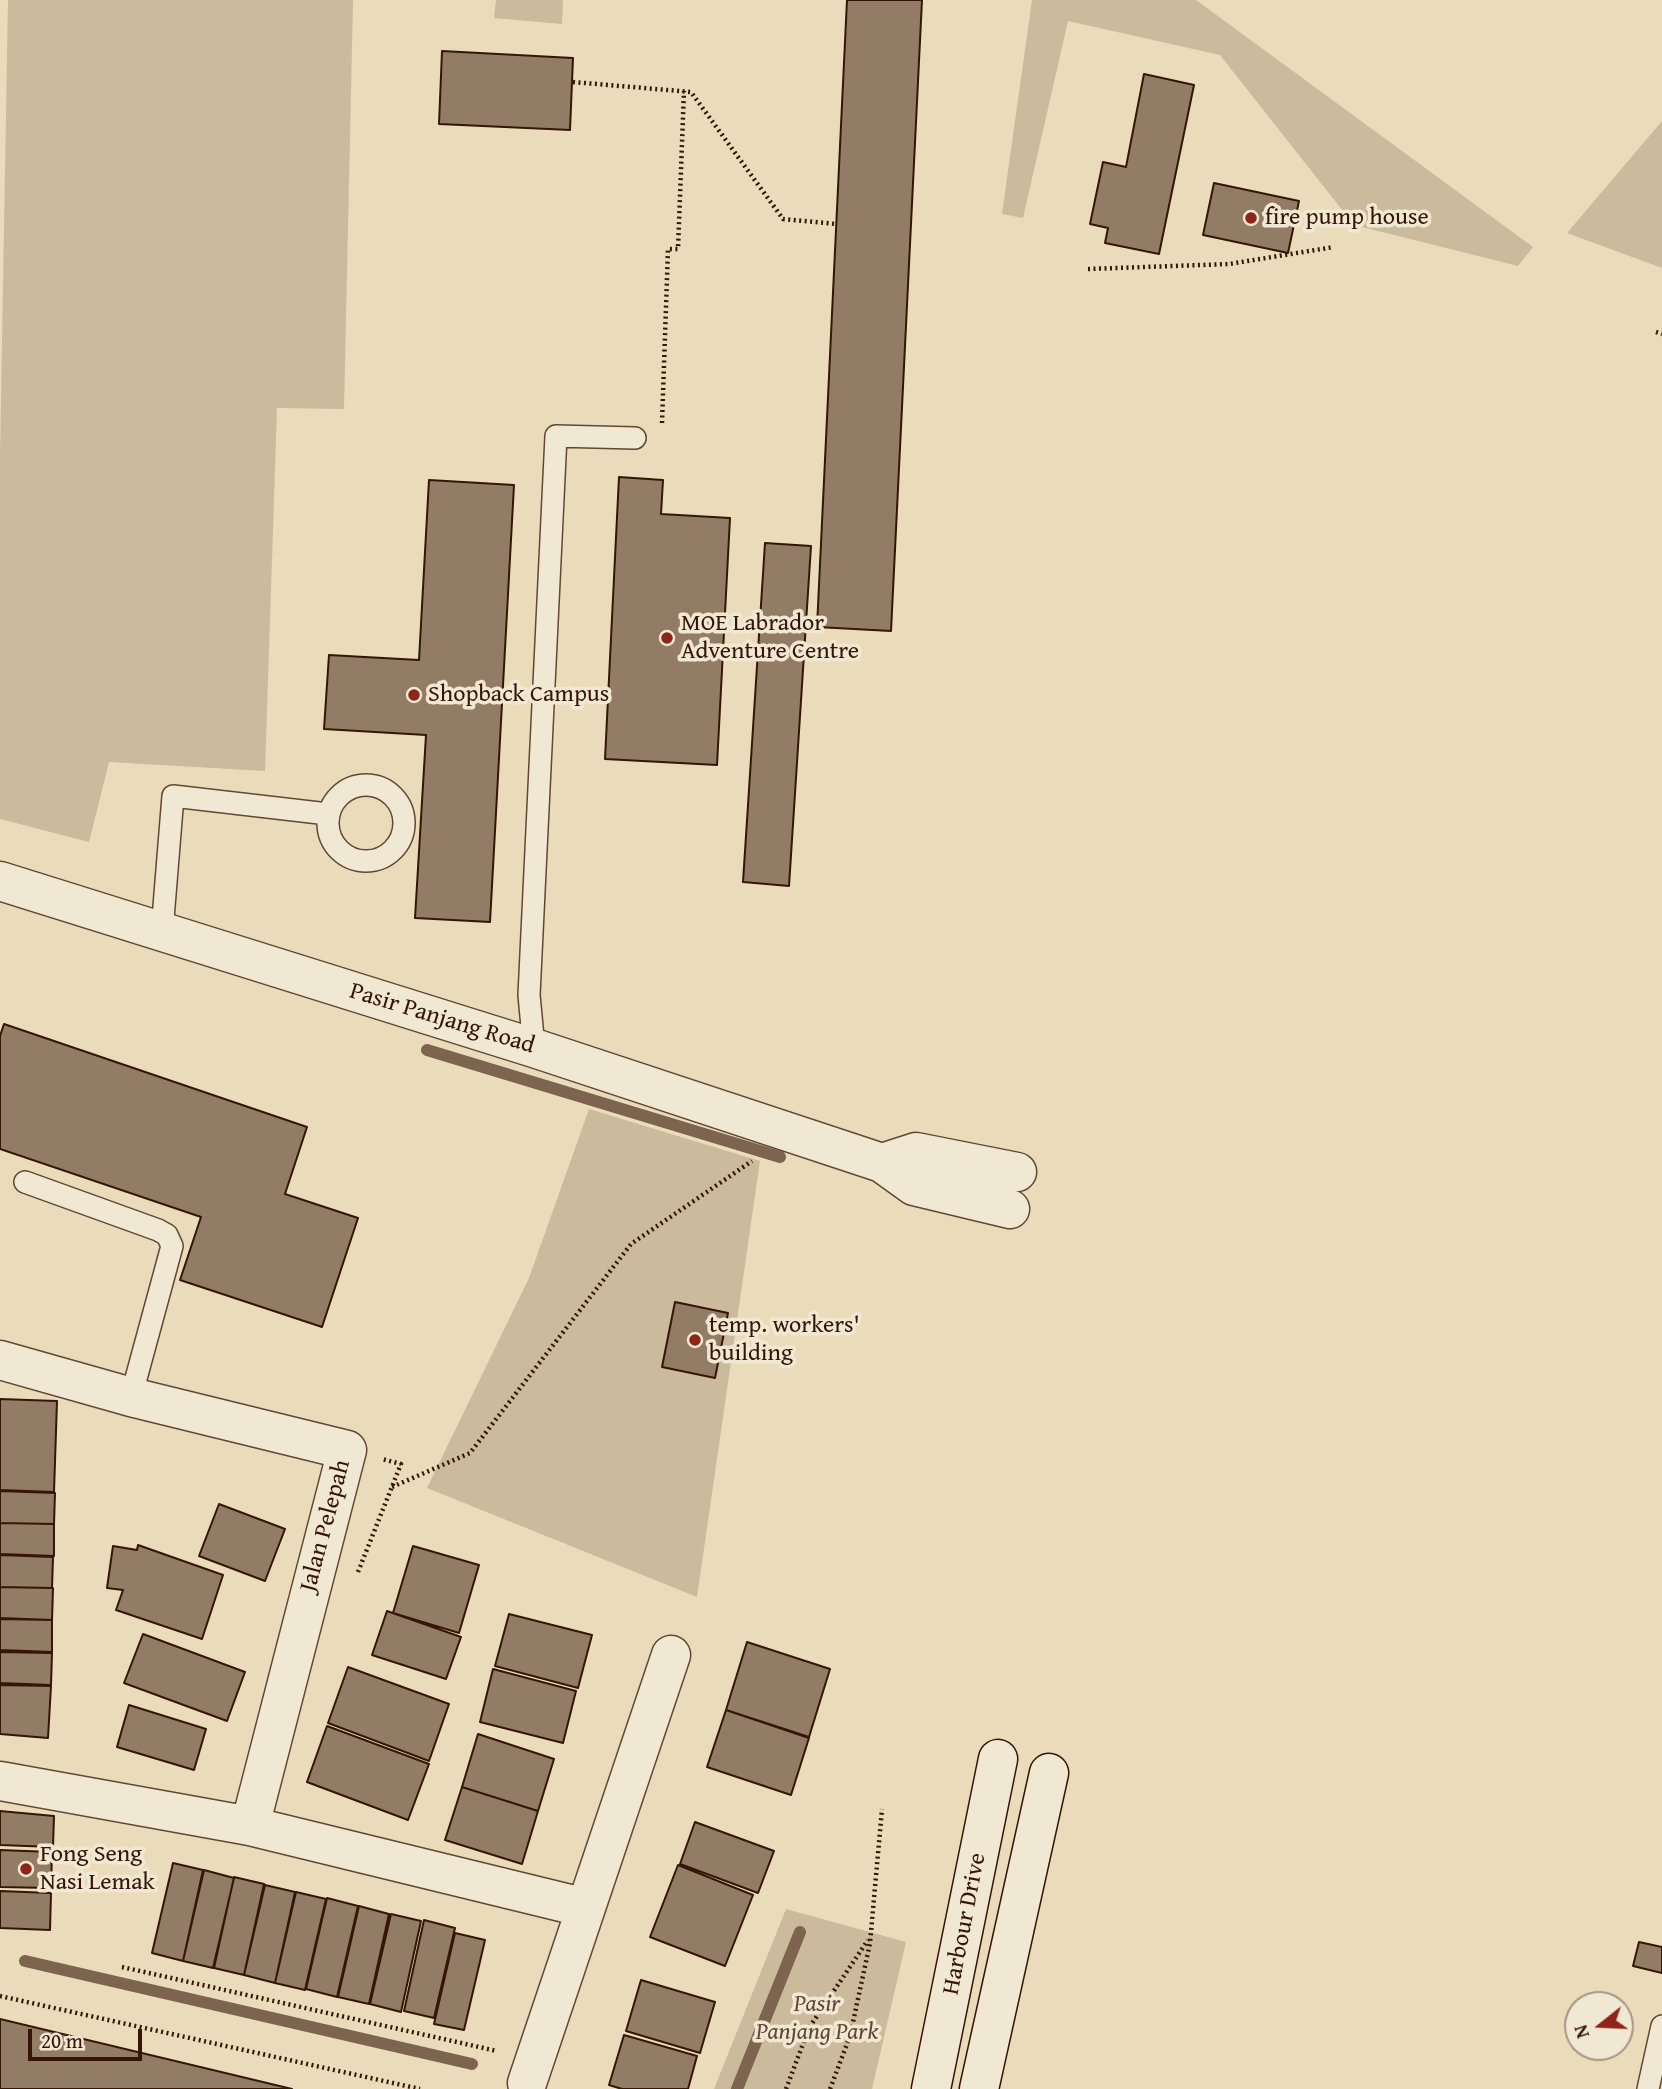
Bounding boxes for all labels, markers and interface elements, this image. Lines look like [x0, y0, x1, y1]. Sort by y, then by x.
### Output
place label: fire pump house [1265, 204, 1429, 232]
marker: fire pump house [1243, 210, 1259, 226]
place label: MOE Labrador Adventure Centre [681, 610, 859, 666]
marker: MOE Labrador Adventure Centre [659, 630, 675, 646]
place label: Shopback Campus [428, 681, 609, 709]
marker: Shopback Campus [406, 687, 422, 703]
street label: Pasir Panjang Road [346, 977, 538, 1061]
place label: temp. workers' building [709, 1312, 860, 1368]
marker: temp. workers' building [687, 1332, 703, 1348]
street label: Jalan Pelepah [295, 1457, 357, 1595]
place label: Fong Seng Nasi Lemak [40, 1841, 155, 1897]
street label: Harbour Drive [937, 1851, 993, 1997]
marker: Fong Seng Nasi Lemak [18, 1861, 34, 1877]
park label: Pasir Panjang Park [756, 1991, 878, 2047]
north arrow [1564, 1991, 1634, 2061]
scale bar [32, 2016, 145, 2060]
text: N [1566, 2022, 1596, 2042]
text: 20 m [41, 2025, 83, 2056]

